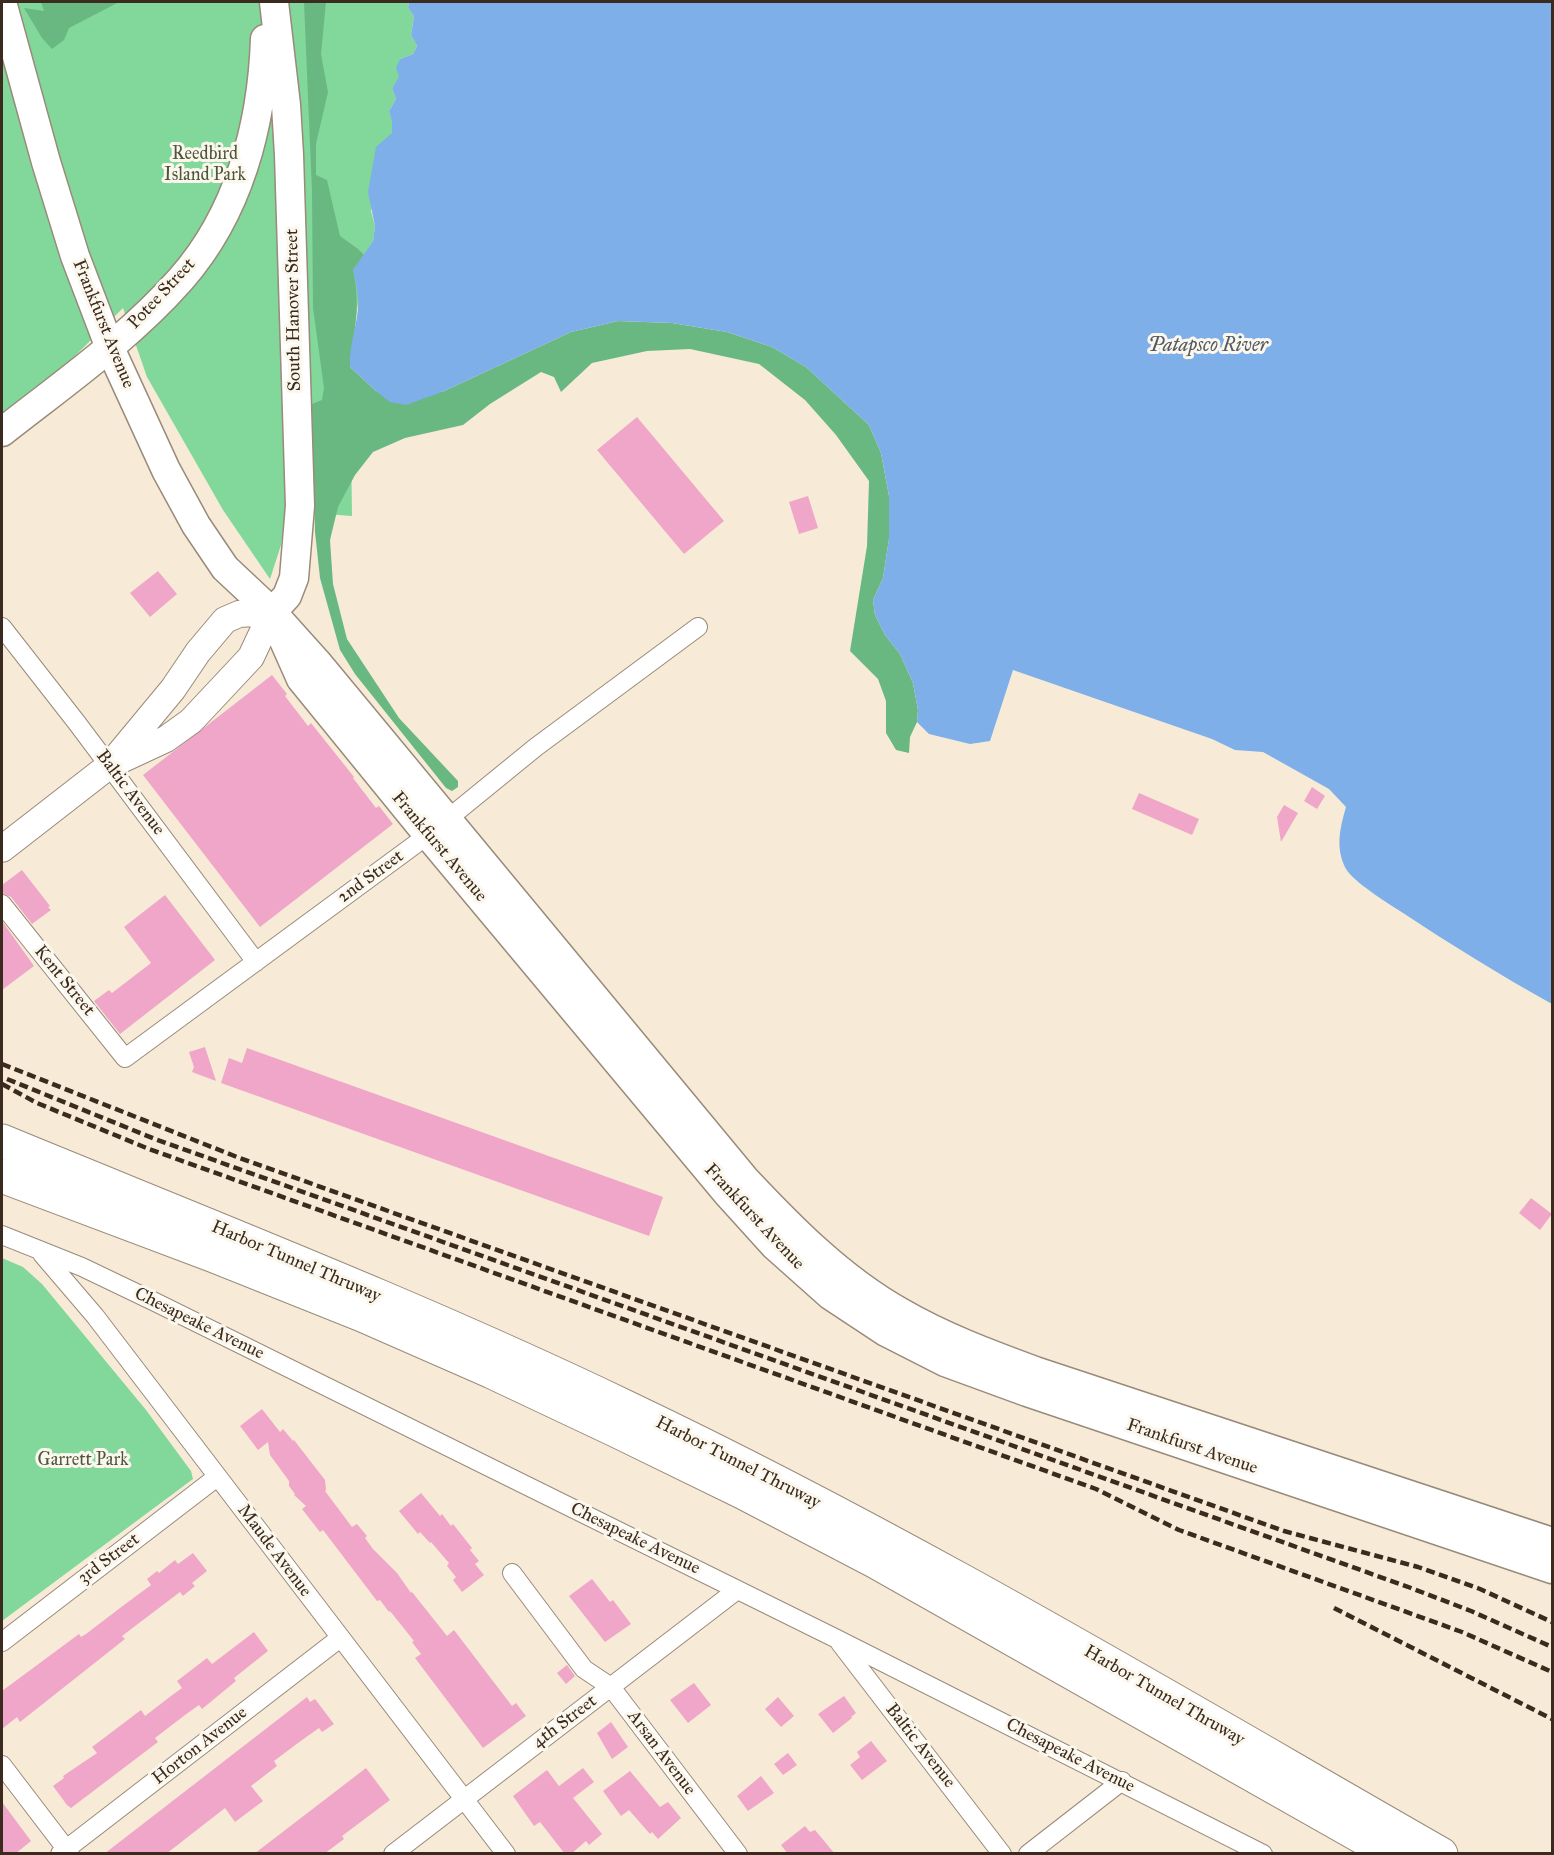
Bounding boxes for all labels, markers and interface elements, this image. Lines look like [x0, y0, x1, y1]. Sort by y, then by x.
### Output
park label: Reedbird Island Park [164, 144, 246, 186]
street label: South Hanover Street [282, 229, 306, 391]
street label: Potee Street [124, 254, 200, 334]
street label: Frankfurst Avenue [67, 256, 139, 392]
water label: Patapsco River [1148, 334, 1268, 358]
street label: Baltic Avenue [91, 746, 169, 840]
street label: Frankfurst Avenue [387, 788, 491, 906]
street label: 2nd Street [334, 846, 408, 908]
street label: Kent Street [29, 941, 99, 1021]
street label: Frankfurst Avenue [699, 1160, 809, 1274]
street label: Harbor Tunnel Thruway [208, 1216, 384, 1308]
street label: Chesapeake Avenue [131, 1283, 267, 1365]
street label: Harbor Tunnel Thruway [652, 1412, 824, 1514]
street label: Frankfurst Avenue [1124, 1414, 1260, 1480]
park label: Garrett Park [38, 1450, 128, 1472]
street label: Chesapeake Avenue [567, 1498, 703, 1580]
street label: Maude Avenue [232, 1500, 316, 1602]
street label: 3rd Street [74, 1529, 144, 1589]
street label: Harbor Tunnel Thruway [1080, 1641, 1248, 1751]
street label: 4th Street [529, 1691, 601, 1753]
street label: Baltic Avenue [880, 1700, 960, 1792]
street label: Horton Avenue [148, 1702, 252, 1790]
street label: Arsan Avenue [622, 1706, 700, 1800]
street label: Chesapeake Avenue [1002, 1714, 1138, 1798]

